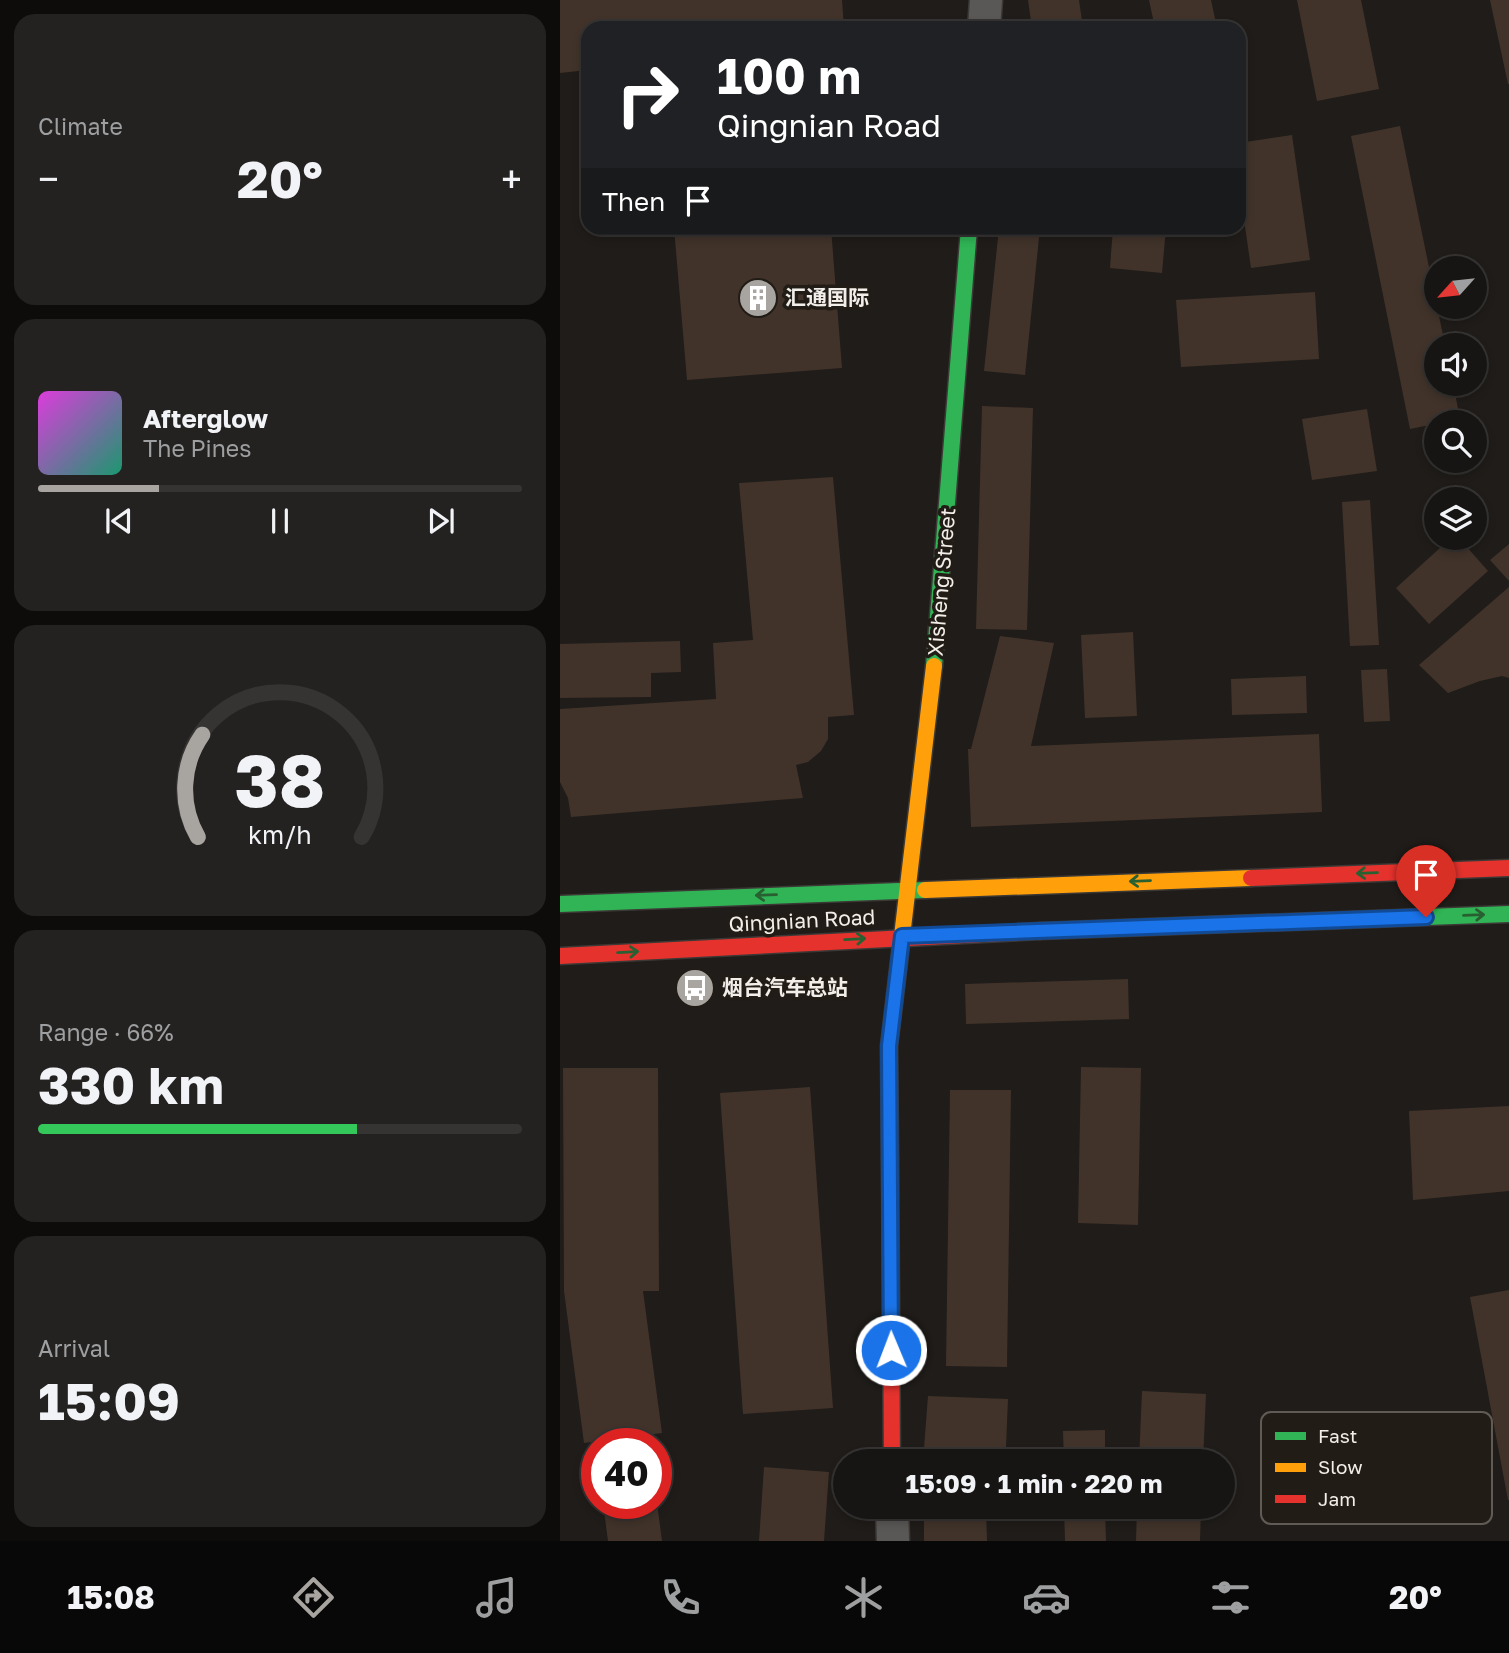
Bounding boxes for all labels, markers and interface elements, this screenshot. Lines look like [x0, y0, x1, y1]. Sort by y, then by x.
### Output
text: 100 m [717, 46, 861, 105]
icon: right [602, 49, 693, 140]
text: Qingnian Road [717, 106, 941, 144]
text: Climate [38, 112, 123, 140]
text: 20° [237, 147, 323, 209]
text: − [38, 156, 59, 201]
text: + [501, 156, 522, 201]
icon: arrive [679, 182, 717, 220]
text: Then [602, 186, 665, 217]
north arrow [1424, 256, 1488, 318]
map controls [1424, 256, 1487, 550]
building icon: 汇通国际 [737, 277, 779, 319]
place label: 汇通国际 [785, 284, 869, 310]
button: sound [1424, 333, 1487, 396]
text: Afterglow [143, 403, 268, 434]
button: search [1424, 410, 1487, 473]
text: The Pines [143, 434, 251, 462]
button: layers [1424, 487, 1487, 550]
icon: previous [100, 502, 138, 540]
icon: pause [261, 502, 299, 540]
icon: next [422, 502, 460, 540]
street label: Xisheng Street [922, 507, 960, 657]
text: 38 [235, 736, 326, 823]
text: km/h [248, 818, 312, 849]
pin [1396, 845, 1456, 917]
icon: arrive [1407, 856, 1445, 894]
one-way arrow [1356, 867, 1379, 880]
one-way arrow [1129, 875, 1152, 888]
one-way arrow [755, 889, 778, 902]
street label: Qingnian Road [728, 903, 876, 937]
one-way arrow [1463, 909, 1486, 922]
one-way arrow [843, 932, 866, 945]
one-way arrow [616, 946, 639, 959]
bus stop icon: 烟台汽车总站 [674, 967, 716, 1009]
place label: 烟台汽车总站 [722, 974, 848, 1000]
text: Range · 66% [38, 1018, 174, 1046]
text: 330 km [38, 1053, 224, 1115]
position arrow [854, 1313, 928, 1387]
text: Arrival [38, 1334, 110, 1362]
text: 15:09 [38, 1369, 180, 1431]
legend [1261, 1412, 1492, 1524]
text: Fast [1318, 1424, 1357, 1447]
speed limit sign: 40 [581, 1428, 672, 1519]
text: Slow [1318, 1455, 1363, 1478]
text: 15:09 · 1 min · 220 m [906, 1468, 1162, 1499]
text: Jam [1318, 1487, 1356, 1510]
icon: directions [289, 1573, 338, 1622]
icon: music [472, 1573, 521, 1622]
icon: phone [656, 1573, 705, 1622]
icon: climate [839, 1573, 888, 1622]
icon: car [1022, 1573, 1071, 1622]
icon: filters [1206, 1573, 1255, 1622]
text: 15:08 [67, 1578, 155, 1616]
text: 20° [1389, 1578, 1442, 1616]

